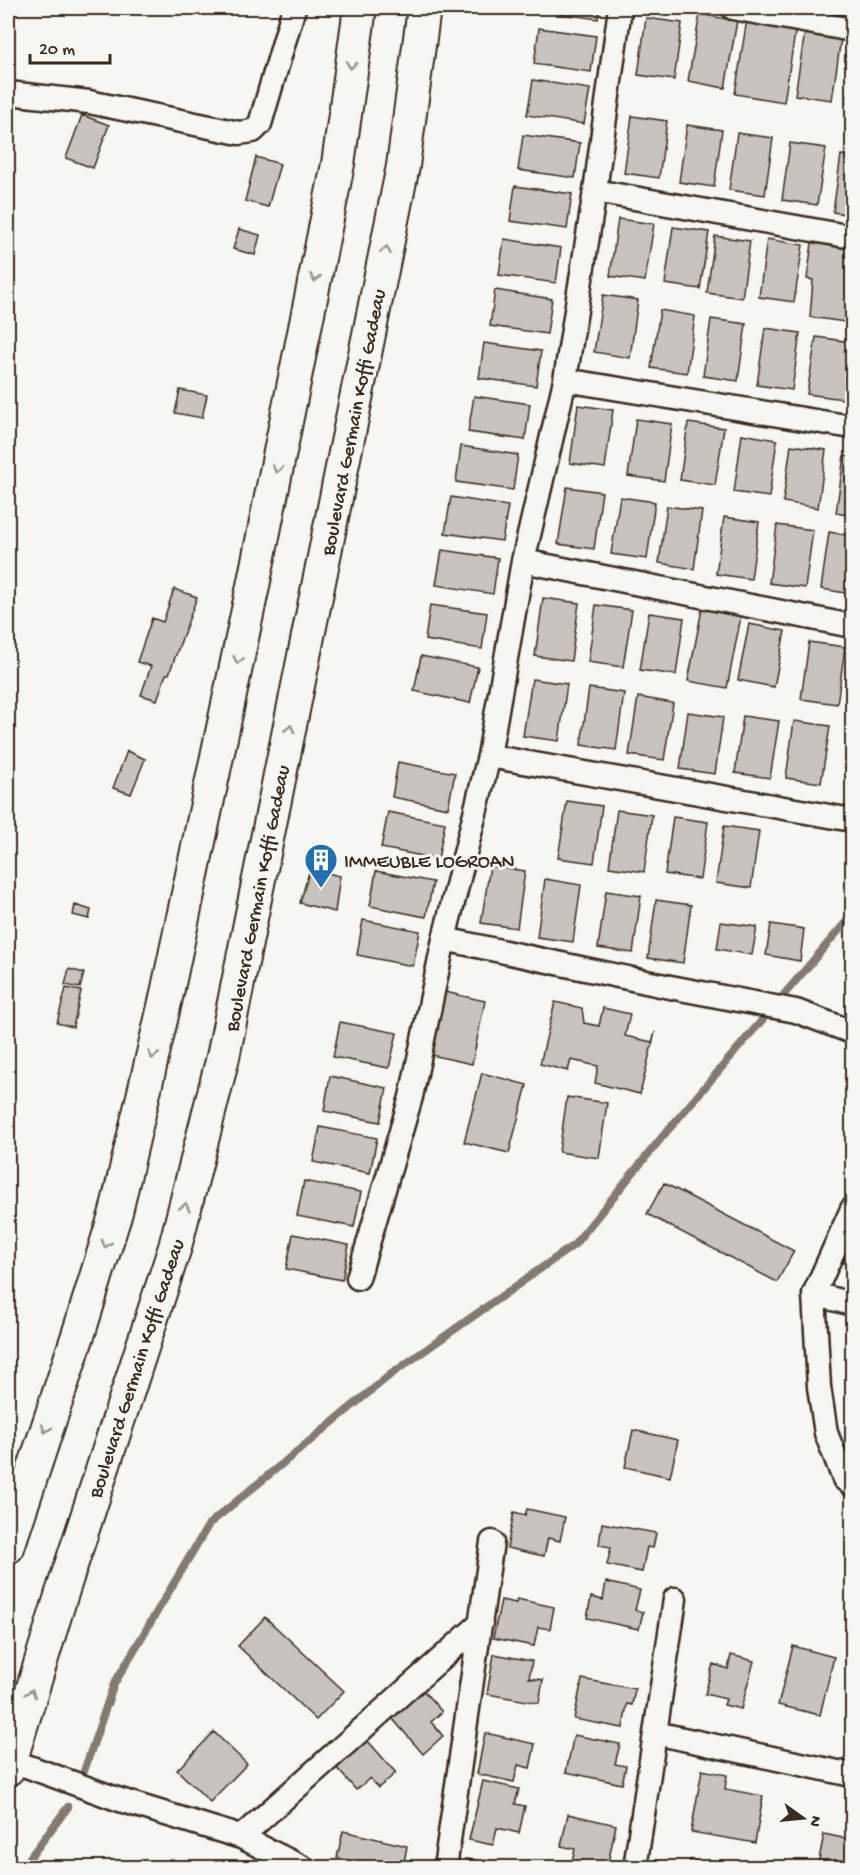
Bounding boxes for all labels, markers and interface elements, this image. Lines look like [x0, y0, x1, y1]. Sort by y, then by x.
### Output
scale bar [30, 27, 110, 65]
text: 20 m [39, 40, 75, 61]
one-way arrow [346, 61, 358, 70]
one-way arrow [379, 245, 392, 255]
one-way arrow [309, 273, 322, 283]
street label: Boulevard Germain Koffi Gadeau [318, 287, 393, 559]
one-way arrow [271, 464, 284, 474]
one-way arrow [232, 655, 245, 665]
one-way arrow [283, 725, 296, 735]
street label: Boulevard Germain Koffi Gadeau [222, 763, 297, 1035]
building icon: IMMEUBLE LOGROAN [303, 842, 339, 889]
place label: IMMEUBLE LOGROAN [344, 852, 515, 875]
one-way arrow [147, 1049, 160, 1059]
one-way arrow [178, 1202, 190, 1213]
street label: Boulevard Germain Koffi Gadeau [85, 1236, 191, 1502]
one-way arrow [101, 1238, 113, 1249]
one-way arrow [41, 1423, 54, 1434]
one-way arrow [24, 1688, 36, 1699]
north arrow [773, 1788, 833, 1848]
text: N [803, 1813, 825, 1829]

